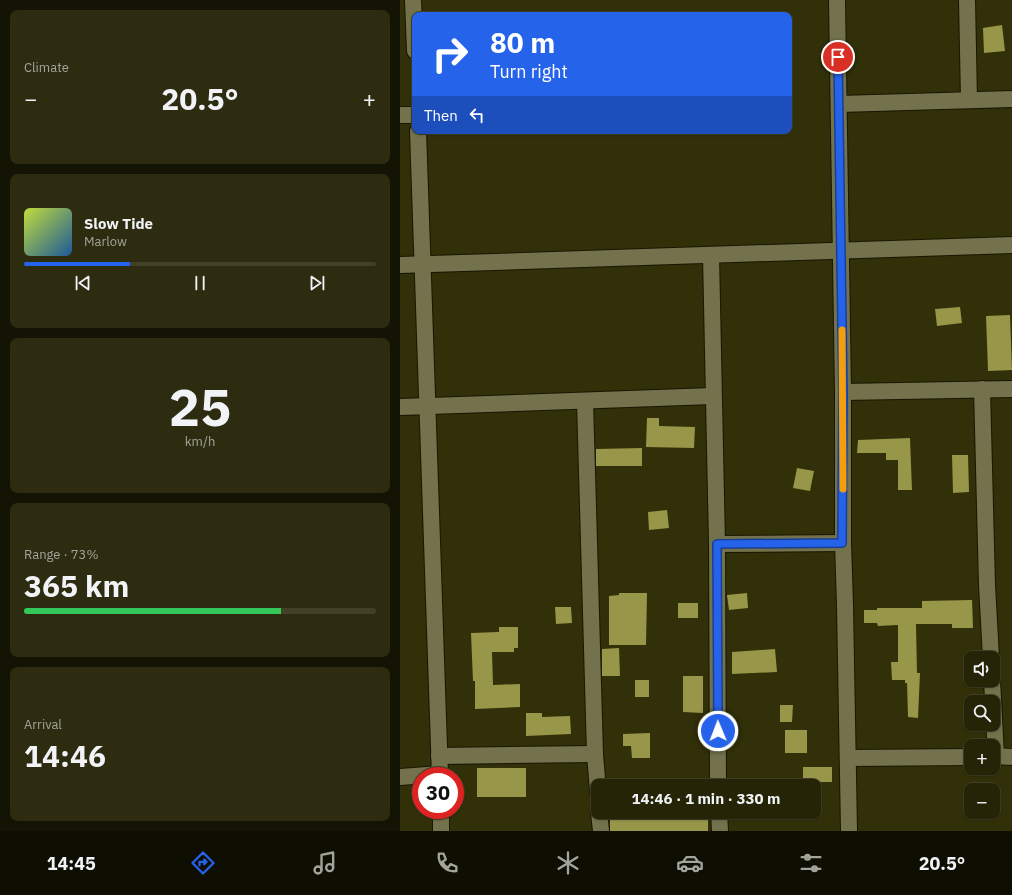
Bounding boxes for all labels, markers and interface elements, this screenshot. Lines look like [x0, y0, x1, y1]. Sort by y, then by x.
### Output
text: 80 m [490, 24, 555, 61]
icon: right [424, 28, 476, 80]
pin [821, 40, 855, 74]
icon: arrive [827, 46, 849, 68]
text: Climate [24, 59, 69, 76]
text: Turn right [490, 60, 568, 83]
text: 20.5° [161, 79, 239, 118]
text: − [24, 84, 37, 113]
text: + [363, 84, 376, 113]
icon: left [466, 104, 488, 126]
text: Then [424, 106, 458, 125]
text: Slow Tide [84, 214, 153, 233]
text: Marlow [84, 233, 127, 250]
icon: previous [72, 272, 94, 294]
icon: pause [189, 272, 211, 294]
icon: next [306, 272, 328, 294]
text: 25 [169, 373, 231, 440]
text: km/h [185, 433, 215, 450]
text: Range · 73% [24, 546, 98, 563]
text: 365 km [24, 566, 129, 605]
map controls [964, 651, 1000, 819]
button: sound [964, 651, 1000, 687]
button: search [964, 695, 1000, 731]
position arrow [697, 710, 739, 752]
text: Arrival [24, 716, 62, 733]
text: 14:46 [24, 736, 106, 775]
button: + [964, 739, 1000, 775]
speed limit sign: 30 [412, 767, 464, 819]
button: − [964, 783, 1000, 819]
text: 14:46 · 1 min · 330 m [632, 789, 780, 808]
icon: directions [189, 849, 217, 877]
icon: music [311, 849, 339, 877]
icon: phone [433, 849, 461, 877]
icon: climate [554, 849, 582, 877]
icon: car [676, 849, 704, 877]
icon: filters [797, 849, 825, 877]
text: 14:45 [47, 852, 96, 875]
text: 20.5° [919, 852, 965, 875]

